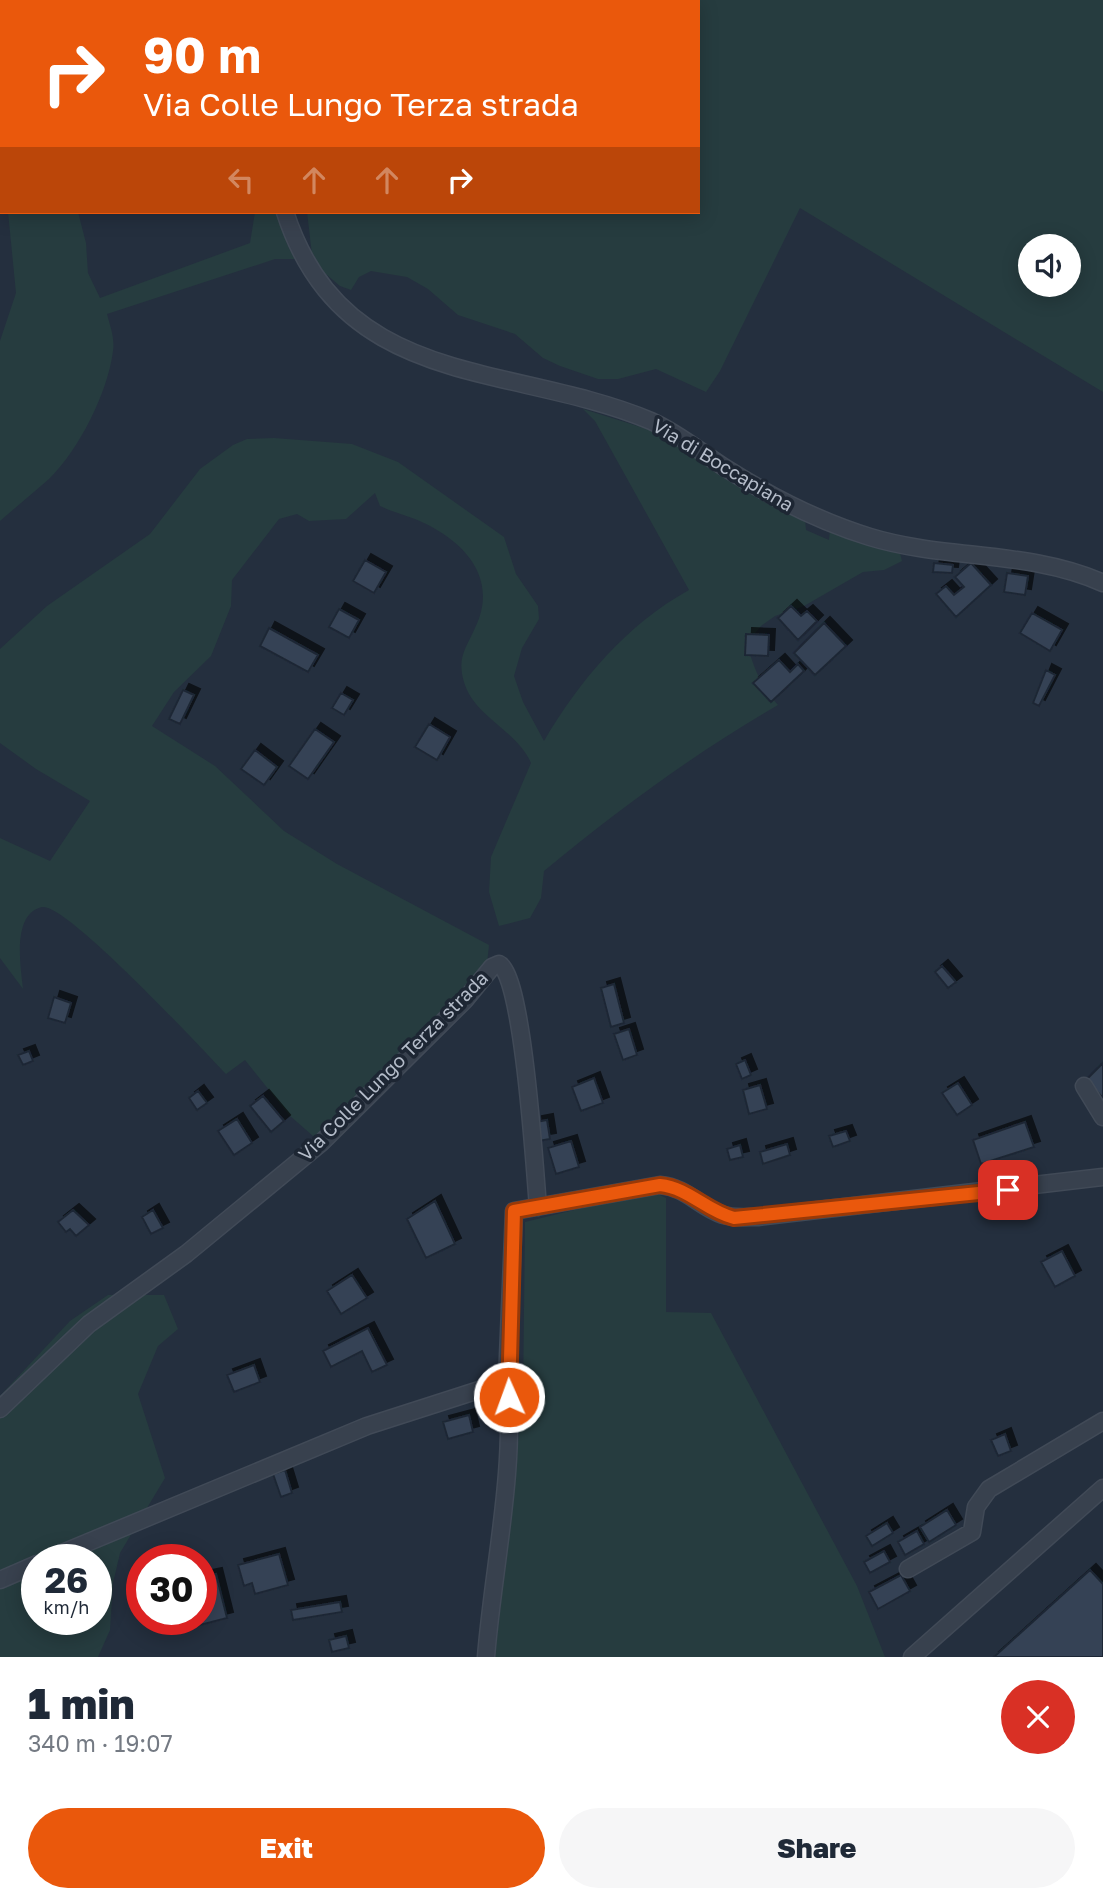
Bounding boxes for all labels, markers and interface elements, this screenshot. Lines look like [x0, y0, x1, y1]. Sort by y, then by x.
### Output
text: 90 m [143, 25, 261, 84]
icon: right [28, 28, 119, 119]
text: Via Colle Lungo Terza strada [143, 85, 579, 123]
icon: left [222, 161, 260, 199]
icon: ahead [295, 161, 333, 199]
icon: ahead [368, 161, 406, 199]
icon: right [441, 161, 479, 199]
map controls [1018, 234, 1081, 297]
button: sound [1018, 234, 1081, 297]
street label: Via di Boccapiana [649, 413, 798, 516]
street label: Via Colle Lungo Terza strada [293, 966, 492, 1165]
pin [978, 1160, 1038, 1220]
icon: arrive [989, 1171, 1027, 1209]
position arrow [472, 1360, 546, 1434]
speed limit sign: 30 [126, 1544, 217, 1635]
text: 26 [45, 1559, 88, 1601]
text: km/h [44, 1596, 89, 1618]
text: 1 min [28, 1678, 135, 1728]
button: close [1001, 1680, 1075, 1754]
text: 340 m · 19:07 [28, 1729, 173, 1757]
button: Exit [28, 1808, 545, 1888]
button: Share [559, 1808, 1075, 1888]

